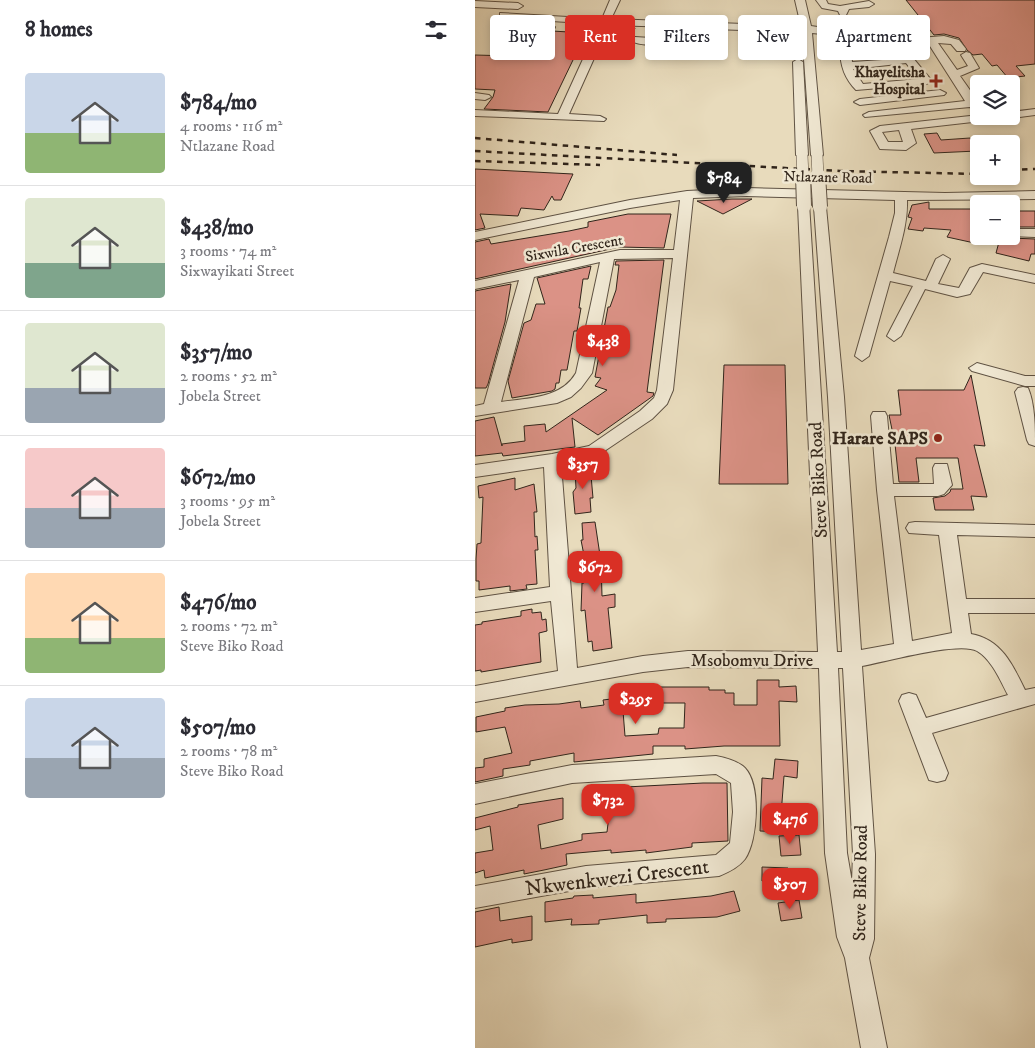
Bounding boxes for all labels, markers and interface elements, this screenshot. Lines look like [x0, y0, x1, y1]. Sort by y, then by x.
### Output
chip: Buy [490, 15, 555, 60]
chip: Rent [565, 15, 635, 60]
chip: Filters [645, 15, 728, 60]
chip: New [738, 15, 807, 60]
chip: Apartment [817, 15, 930, 60]
icon: filters [422, 16, 450, 44]
text: 8 homes [25, 17, 93, 43]
place label: Khayelitsha Hospital [855, 63, 926, 99]
marker: Khayelitsha Hospital [929, 74, 943, 88]
map controls [970, 75, 1020, 245]
button: layers [970, 75, 1020, 125]
text: $784/mo [180, 90, 257, 116]
icon: home [65, 93, 125, 153]
text: 4 rooms · 116 m² [180, 116, 282, 136]
button: + [970, 135, 1020, 185]
text: Ntlazane Road [180, 136, 275, 156]
pin: $784 [694, 162, 754, 204]
street label: Ntlazane Road [783, 167, 873, 188]
text: $784 [707, 168, 741, 188]
button: − [970, 195, 1020, 245]
text: $438/mo [180, 215, 254, 241]
icon: home [65, 218, 125, 278]
street label: Sixwila Crescent [524, 231, 624, 266]
text: 3 rooms · 74 m² [180, 241, 277, 261]
text: Sixwayikati Street [180, 261, 294, 281]
pin: $438 [573, 324, 633, 367]
text: $438 [587, 331, 619, 351]
text: $357/mo [180, 340, 252, 366]
icon: home [65, 343, 125, 403]
text: 2 rooms · 52 m² [180, 366, 277, 386]
text: Jobela Street [180, 386, 261, 406]
street label: Steve Biko Road [805, 421, 833, 539]
place label: Harare SAPS [832, 428, 928, 450]
marker: Harare SAPS [932, 432, 944, 444]
pin: $357 [553, 448, 613, 490]
text: $357 [567, 454, 599, 474]
text: $672/mo [180, 465, 255, 491]
icon: home [65, 468, 125, 528]
text: 3 rooms · 95 m² [180, 491, 275, 511]
text: Jobela Street [180, 511, 261, 531]
pin: $672 [565, 550, 625, 593]
text: $672 [578, 557, 612, 577]
text: $476/mo [180, 590, 256, 616]
icon: home [65, 593, 125, 653]
text: 2 rooms · 72 m² [180, 616, 277, 636]
text: Steve Biko Road [180, 636, 284, 656]
street label: Msobomvu Drive [691, 650, 813, 672]
pin: $295 [606, 682, 666, 725]
text: $295 [620, 689, 652, 709]
text: $507/mo [180, 715, 256, 741]
icon: home [65, 718, 125, 778]
text: 2 rooms · 78 m² [180, 741, 277, 761]
text: Steve Biko Road [180, 761, 284, 781]
pin: $732 [578, 784, 638, 826]
text: $732 [593, 790, 623, 810]
pin: $476 [760, 802, 820, 845]
text: $476 [773, 809, 807, 829]
street label: Steve Biko Road [849, 825, 873, 941]
street label: Nkwenkwezi Crescent [524, 854, 711, 902]
pin: $507 [760, 868, 820, 910]
text: $507 [773, 874, 807, 894]

